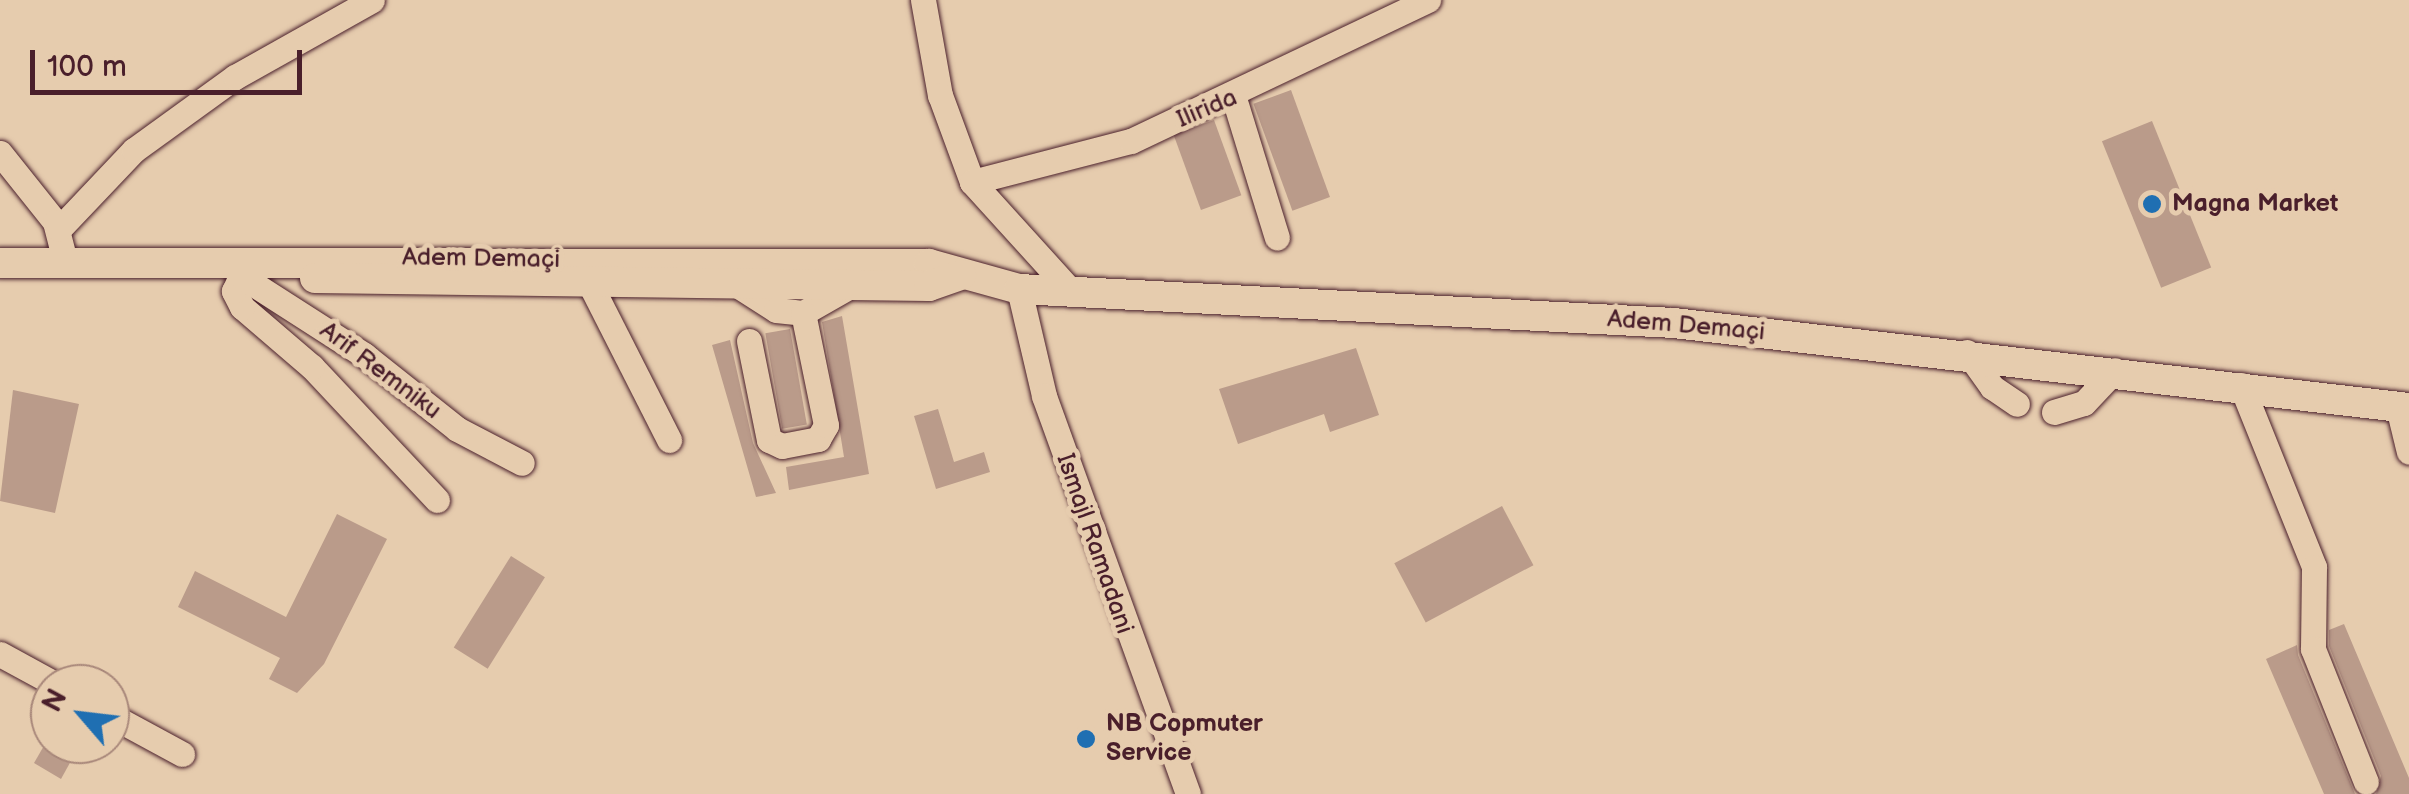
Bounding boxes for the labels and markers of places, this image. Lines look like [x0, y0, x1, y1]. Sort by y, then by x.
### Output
place label: Magna Market [2172, 189, 2338, 219]
marker: Magna Market [2141, 193, 2163, 215]
place label: NB Copmuter Service [1106, 710, 1263, 769]
marker: NB Copmuter Service [1075, 728, 1097, 750]

